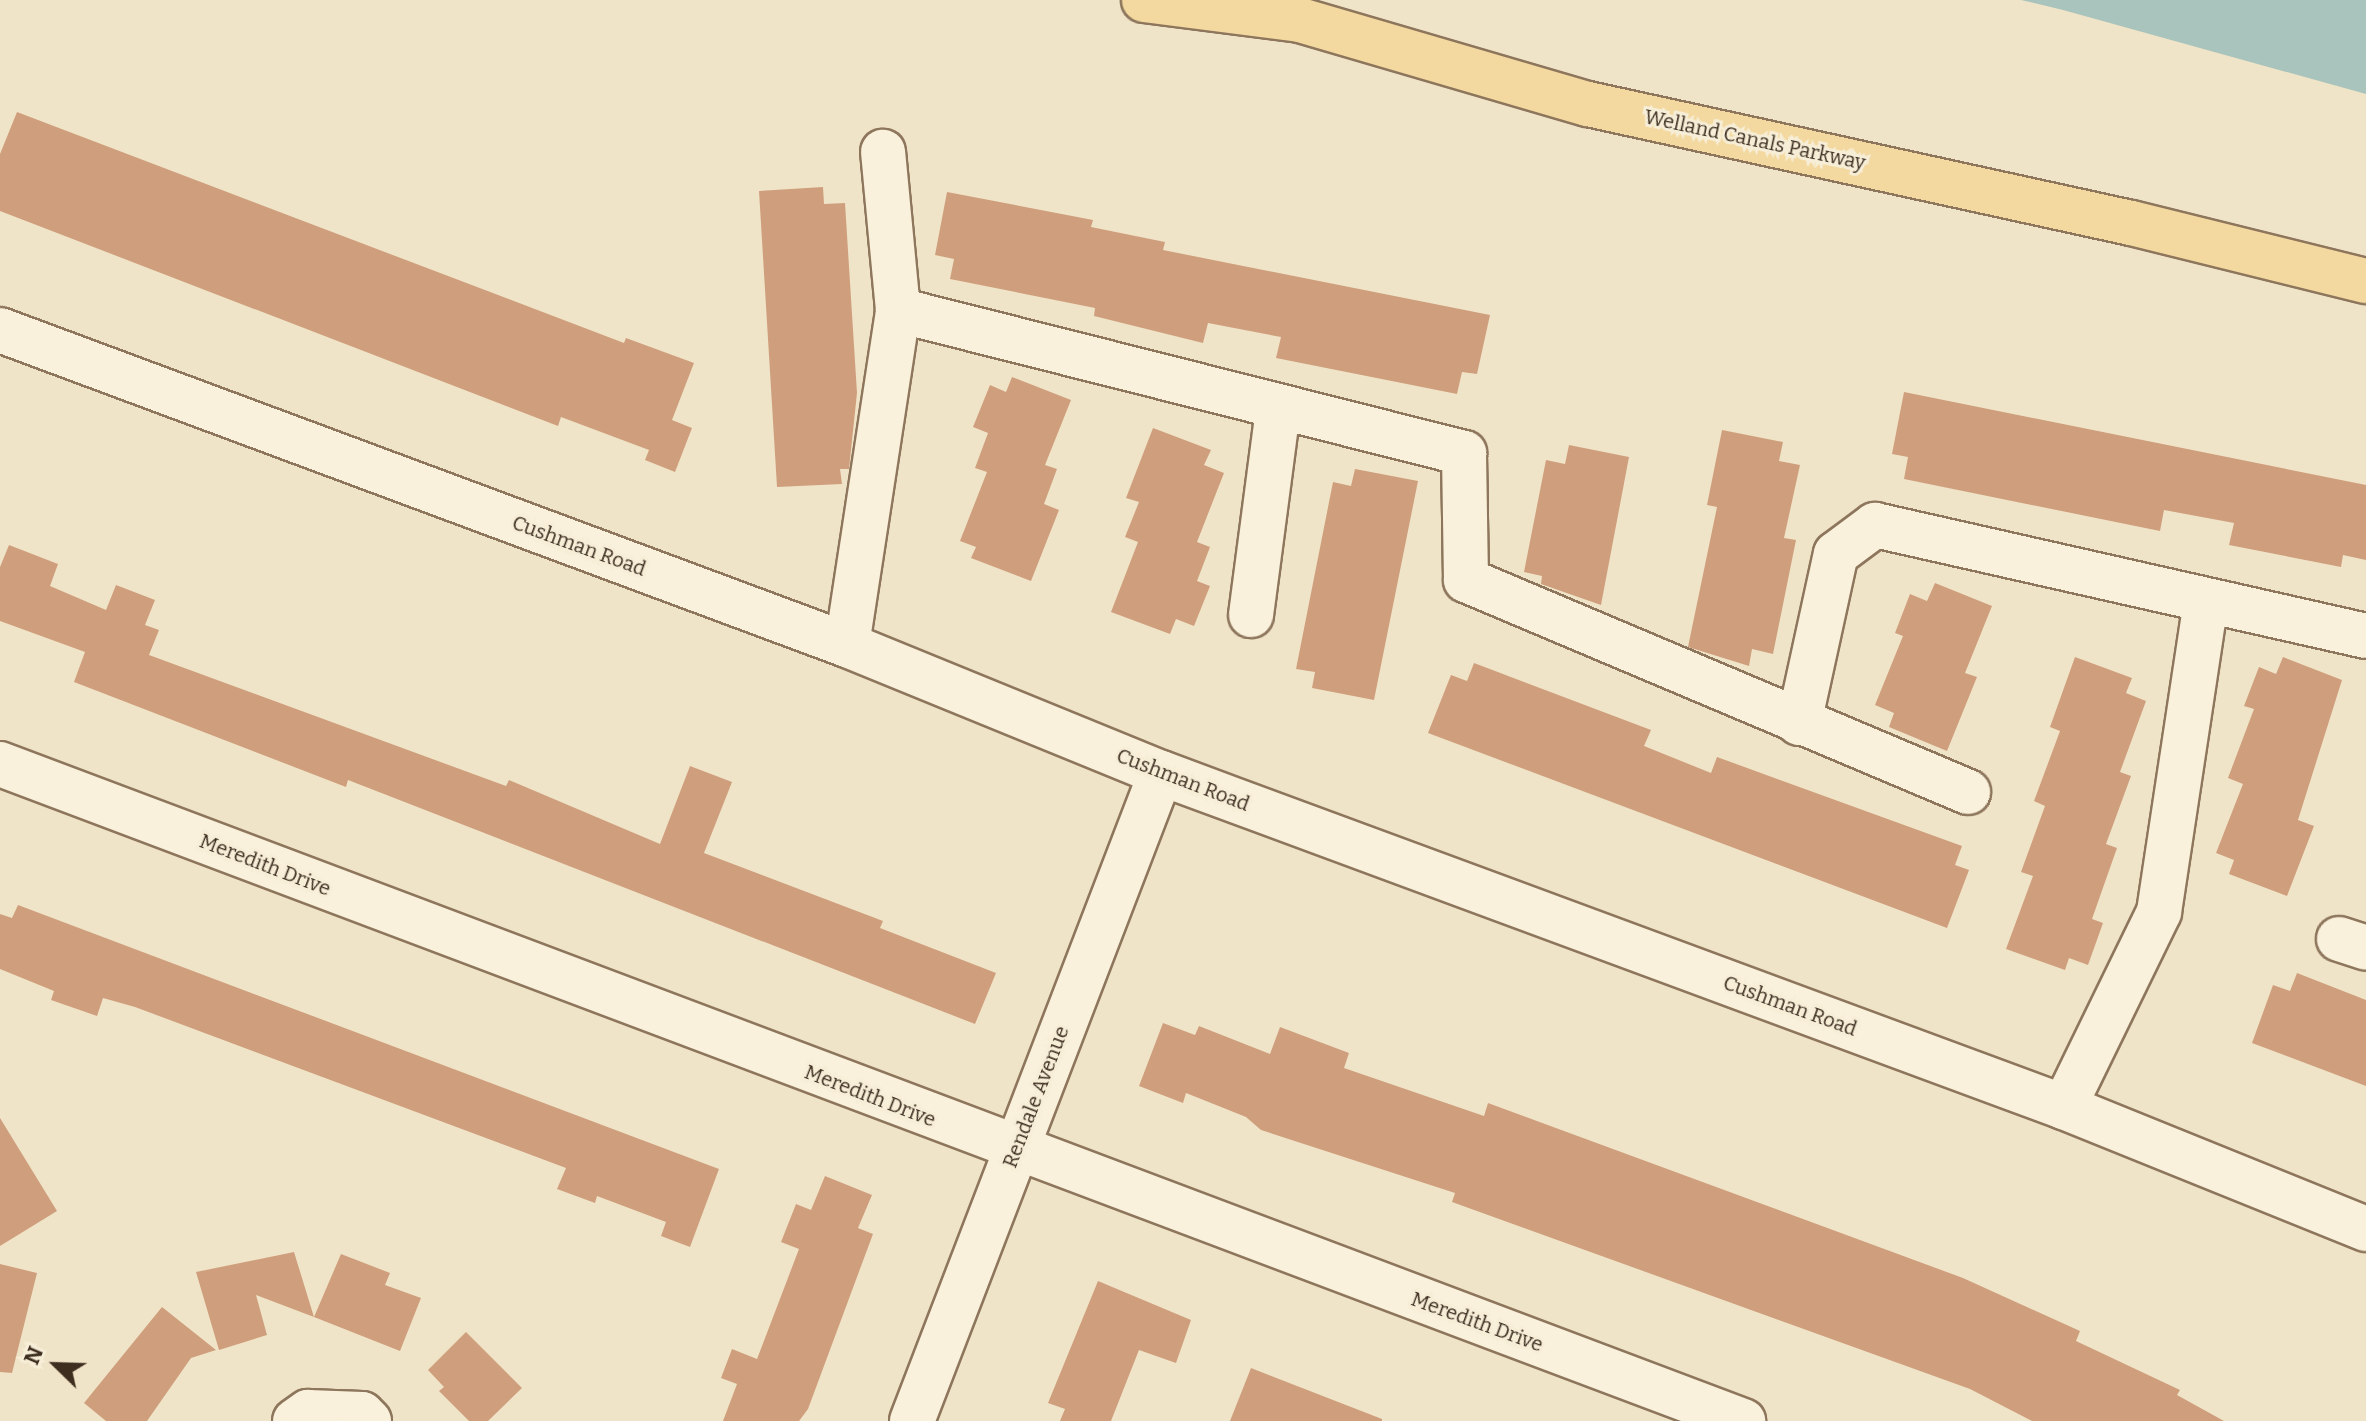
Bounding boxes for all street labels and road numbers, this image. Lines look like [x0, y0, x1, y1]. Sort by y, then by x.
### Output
street label: Welland Canals Parkway [1642, 105, 1868, 175]
street label: Cushman Road [509, 511, 649, 581]
street label: Cushman Road [1113, 744, 1253, 816]
street label: Meredith Drive [196, 829, 334, 901]
street label: Cushman Road [1720, 971, 1860, 1041]
street label: Rendale Avenue [998, 1023, 1074, 1171]
street label: Meredith Drive [801, 1060, 939, 1132]
street label: Meredith Drive [1408, 1287, 1546, 1357]

